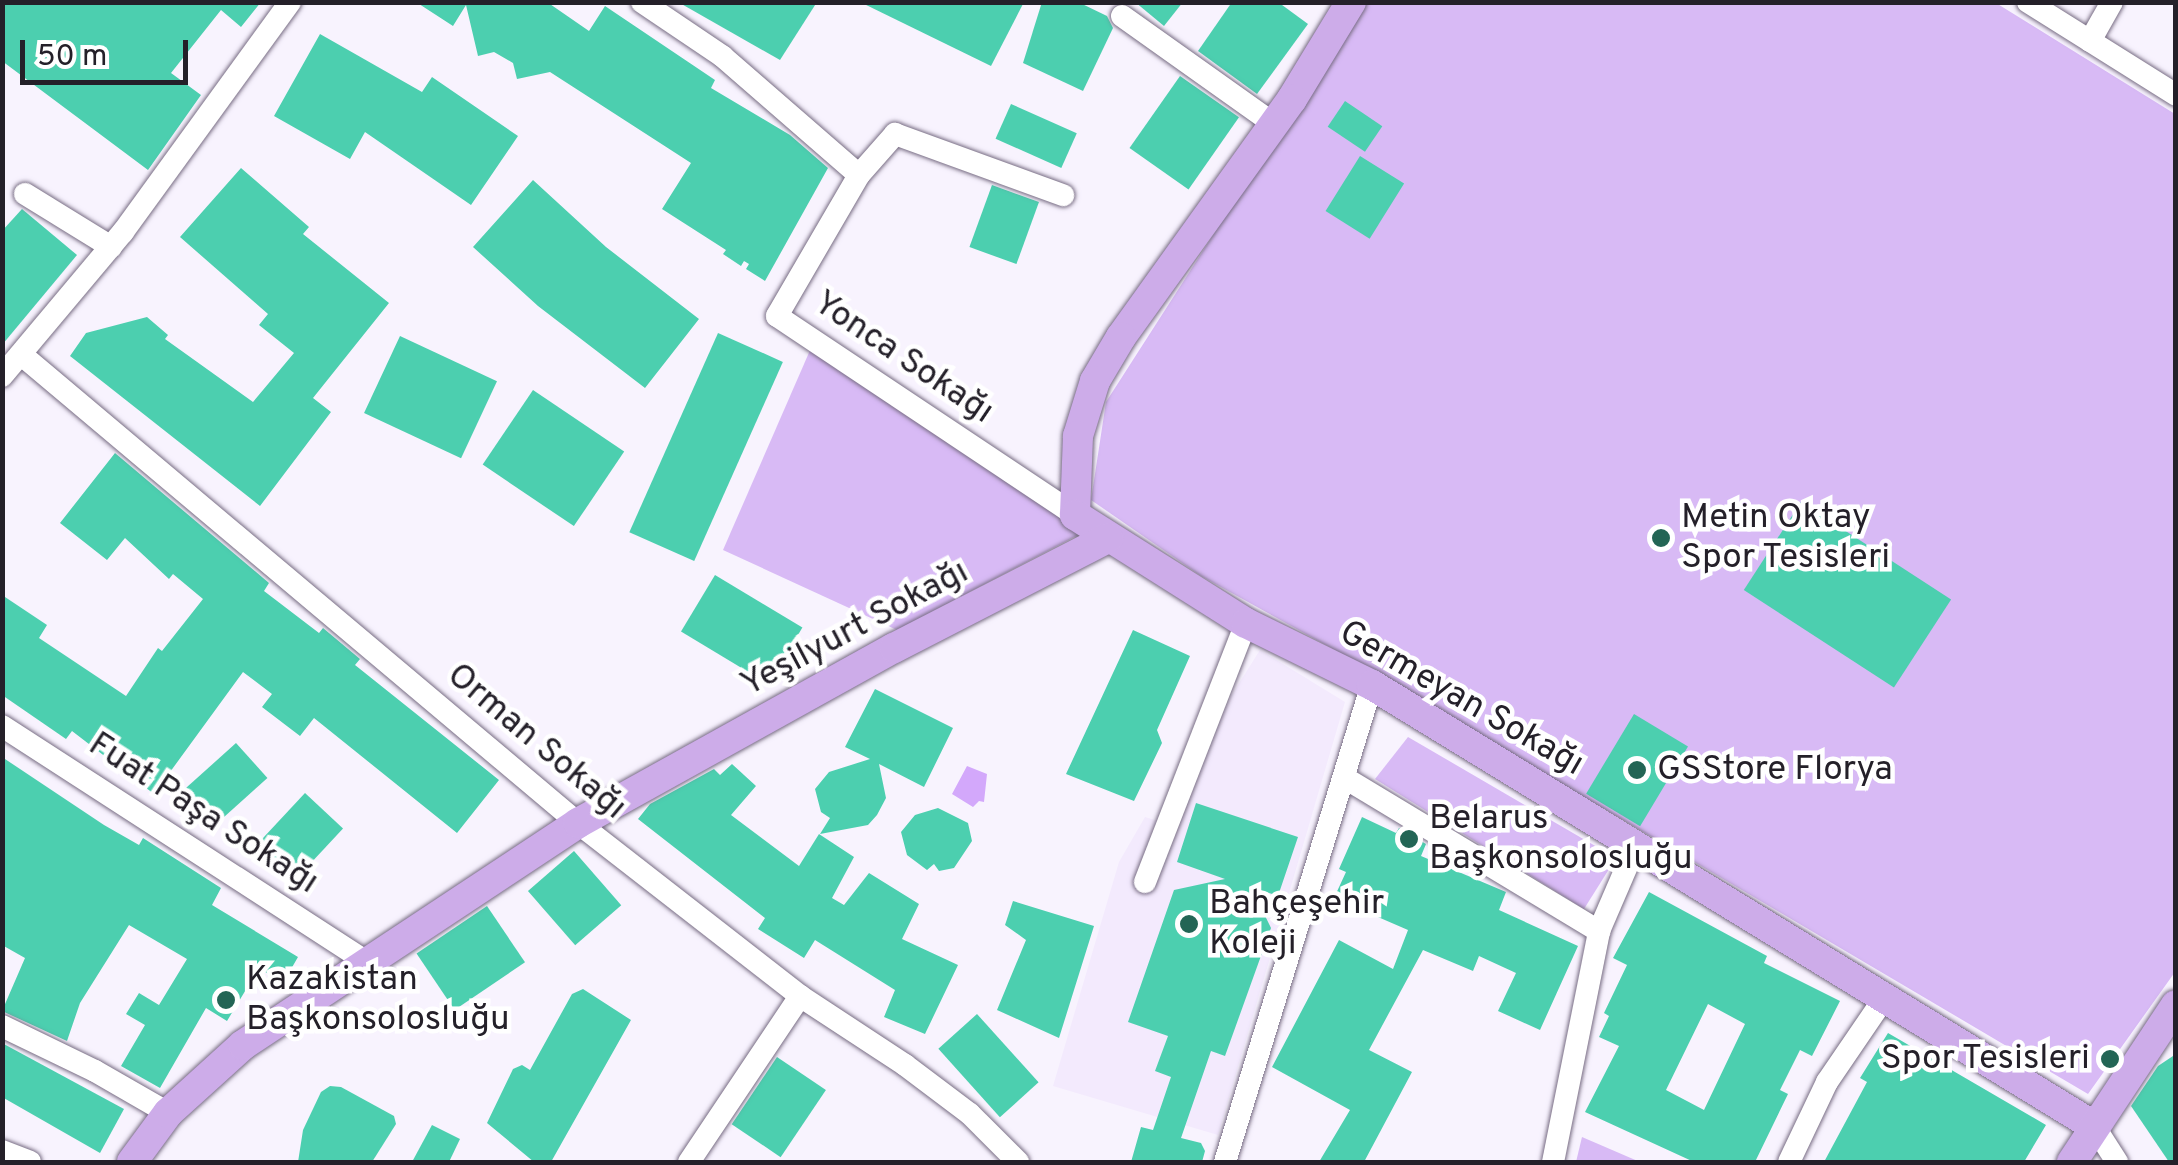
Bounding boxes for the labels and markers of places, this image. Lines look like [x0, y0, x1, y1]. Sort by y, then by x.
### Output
place label: Metin Oktay Spor Tesisleri [1681, 497, 1892, 579]
marker: Metin Oktay Spor Tesisleri [1650, 527, 1672, 549]
place label: GSStore Florya [1657, 749, 1893, 791]
marker: GSStore Florya [1626, 759, 1648, 781]
place label: Belarus Başkonsolosluğu [1429, 798, 1693, 880]
marker: Belarus Başkonsolosluğu [1398, 828, 1420, 850]
place label: Bahçeşehir Koleji [1209, 883, 1384, 965]
marker: Bahçeşehir Koleji [1178, 913, 1200, 935]
place label: Kazakistan Başkonsolosluğu [246, 959, 510, 1041]
marker: Kazakistan Başkonsolosluğu [215, 989, 237, 1011]
place label: Spor Tesisleri [1879, 1038, 2090, 1080]
marker: Spor Tesisleri [2099, 1048, 2121, 1070]

